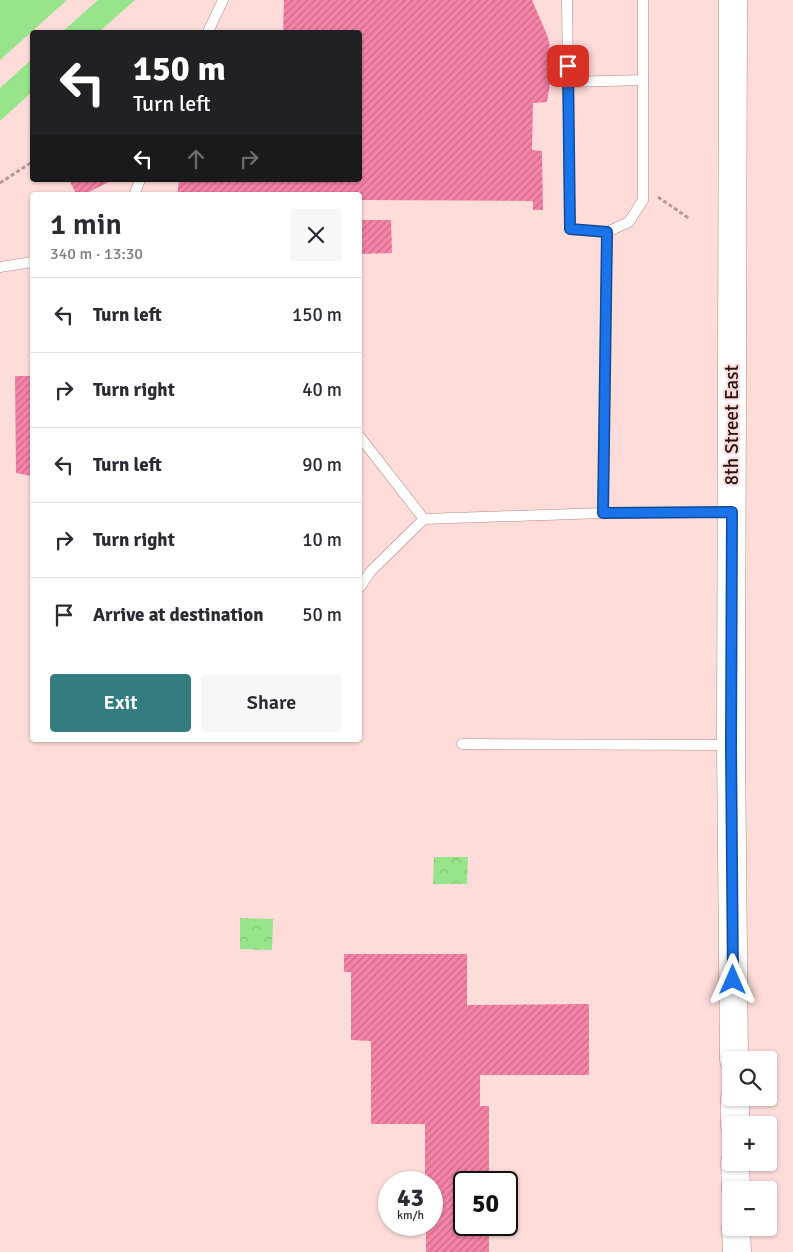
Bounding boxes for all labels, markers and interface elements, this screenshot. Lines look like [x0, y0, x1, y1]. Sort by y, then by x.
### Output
pin [547, 45, 589, 87]
text: 150 m [133, 47, 226, 90]
icon: left [50, 50, 115, 115]
icon: arrive [554, 52, 582, 80]
text: Turn left [133, 90, 211, 117]
icon: left [129, 145, 157, 173]
icon: ahead [182, 145, 210, 173]
icon: right [235, 145, 263, 173]
text: 1 min [50, 206, 122, 243]
button: close [290, 209, 342, 261]
text: 340 m · 13:30 [50, 244, 143, 264]
icon: left [50, 301, 78, 329]
text: Turn left [93, 303, 162, 327]
text: 150 m [292, 303, 342, 327]
street label: 8th Street East [720, 364, 744, 485]
icon: right [50, 376, 78, 404]
text: Turn right [93, 378, 175, 402]
text: 40 m [302, 378, 342, 402]
icon: left [50, 451, 78, 479]
text: Turn left [93, 453, 162, 477]
text: 90 m [302, 453, 342, 477]
icon: right [50, 526, 78, 554]
text: Turn right [93, 528, 175, 552]
text: 10 m [302, 528, 342, 552]
icon: arrive [50, 601, 78, 629]
text: Arrive at destination [93, 603, 264, 627]
text: 50 m [302, 603, 342, 627]
button: Exit [50, 674, 191, 732]
button: Share [201, 674, 342, 732]
position arrow [706, 953, 758, 1005]
map controls [722, 1051, 777, 1236]
button: search [722, 1051, 777, 1106]
button: + [722, 1116, 777, 1171]
speed limit sign: 50 [453, 1171, 518, 1236]
button: − [722, 1181, 777, 1236]
text: 43 [397, 1182, 424, 1213]
text: km/h [397, 1208, 424, 1223]

